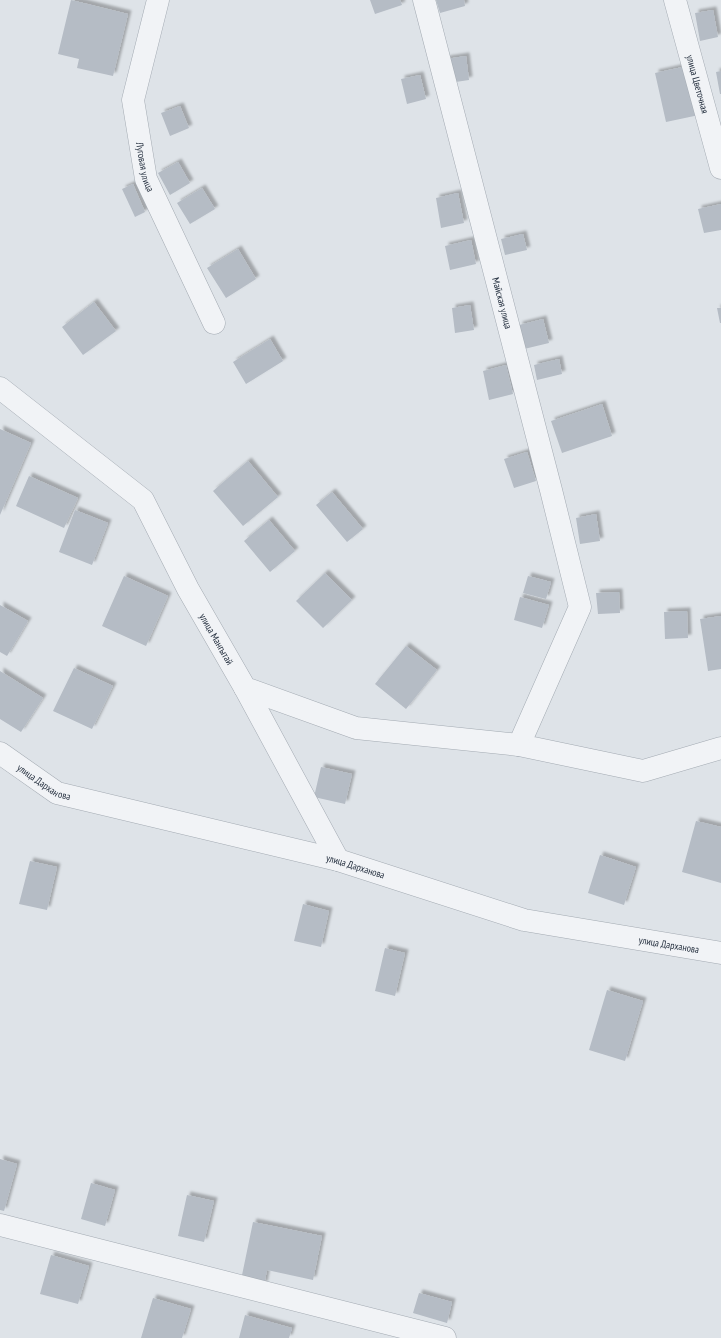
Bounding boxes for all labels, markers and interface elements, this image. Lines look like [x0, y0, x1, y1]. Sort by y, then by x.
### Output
street label: улица Цветочная [683, 53, 712, 115]
street label: Луговая улица [133, 140, 157, 194]
street label: Майская улица [489, 276, 515, 330]
street label: улица Мангытай [196, 611, 236, 667]
street label: улица Дарханова [14, 761, 72, 803]
street label: улица Дарханова [325, 851, 386, 882]
street label: улица Дарханова [638, 933, 700, 956]

